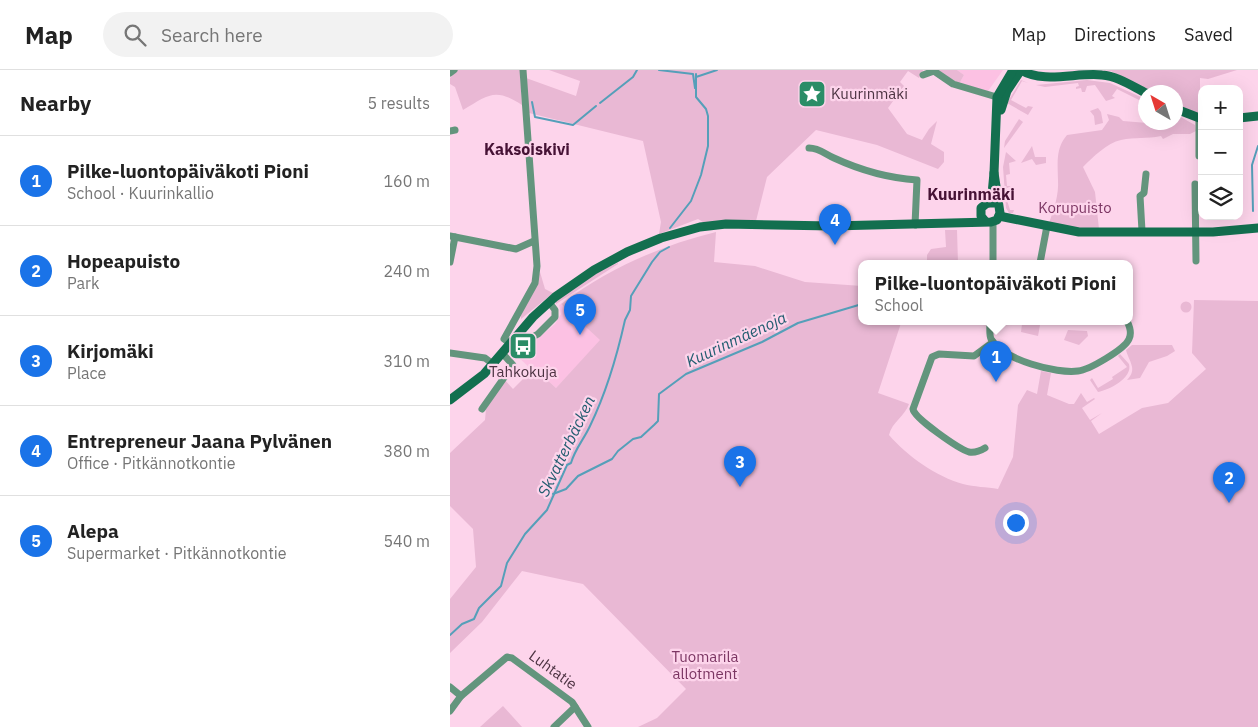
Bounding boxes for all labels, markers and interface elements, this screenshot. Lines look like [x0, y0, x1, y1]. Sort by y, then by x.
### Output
search box [103, 12, 453, 57]
text: Map [25, 19, 73, 51]
icon: search [121, 21, 149, 49]
text: Search here [161, 23, 263, 47]
text: Map [1011, 23, 1046, 46]
text: Directions [1074, 23, 1156, 46]
text: Saved [1184, 23, 1233, 46]
place icon: Kuurinmäki [797, 79, 827, 109]
place label: Kuurinmäki [831, 84, 908, 103]
north arrow [1138, 85, 1183, 130]
map controls [1198, 85, 1243, 220]
button: + [1198, 85, 1243, 130]
text: Nearby [20, 89, 91, 117]
text: 5 results [367, 93, 430, 113]
button: − [1198, 130, 1243, 175]
district label: Kaksoiskivi [484, 139, 570, 159]
text: Pilke-luontopäiväkoti Pioni [67, 159, 309, 183]
text: 1 [31, 171, 41, 191]
text: 160 m [383, 171, 430, 191]
button: layers [1198, 175, 1243, 220]
text: School · Kuurinkallio [67, 183, 214, 203]
district label: Kuurinmäki [927, 184, 1015, 204]
park label: Korupuisto [1038, 198, 1112, 217]
pin: 4 [819, 204, 851, 245]
text: Hopeapuisto [67, 249, 180, 273]
popup [858, 260, 1133, 325]
text: 2 [31, 261, 41, 281]
text: 240 m [383, 261, 430, 281]
text: Pilke-luontopäiväkoti Pioni [875, 271, 1116, 295]
text: Park [67, 273, 99, 293]
pin: 5 [564, 294, 596, 335]
text: School [875, 295, 923, 315]
water label: Kuurinmäenoja [683, 307, 789, 371]
bus stop icon: Tahkokuja [508, 331, 538, 361]
text: Kirjomäki [67, 339, 154, 363]
pin: 1 [980, 341, 1012, 382]
text: 3 [31, 351, 41, 371]
text: 310 m [383, 351, 430, 371]
place label: Tahkokuja [489, 362, 557, 381]
text: Place [67, 363, 106, 383]
water label: Skvatterbäcken [533, 392, 599, 500]
text: Entrepreneur Jaana Pylvänen [67, 429, 332, 453]
text: 4 [31, 441, 41, 461]
text: 380 m [383, 441, 430, 461]
pin: 3 [724, 446, 756, 487]
text: Office · Pitkännotkontie [67, 453, 236, 473]
pin: 2 [1213, 462, 1245, 503]
your location [1003, 510, 1029, 536]
text: Alepa [67, 519, 119, 543]
text: 5 [31, 531, 41, 551]
text: 540 m [383, 531, 430, 551]
text: Supermarket · Pitkännotkontie [67, 543, 287, 563]
street label: Luhtatie [525, 646, 581, 693]
park label: Tuomarila allotment [671, 647, 739, 683]

